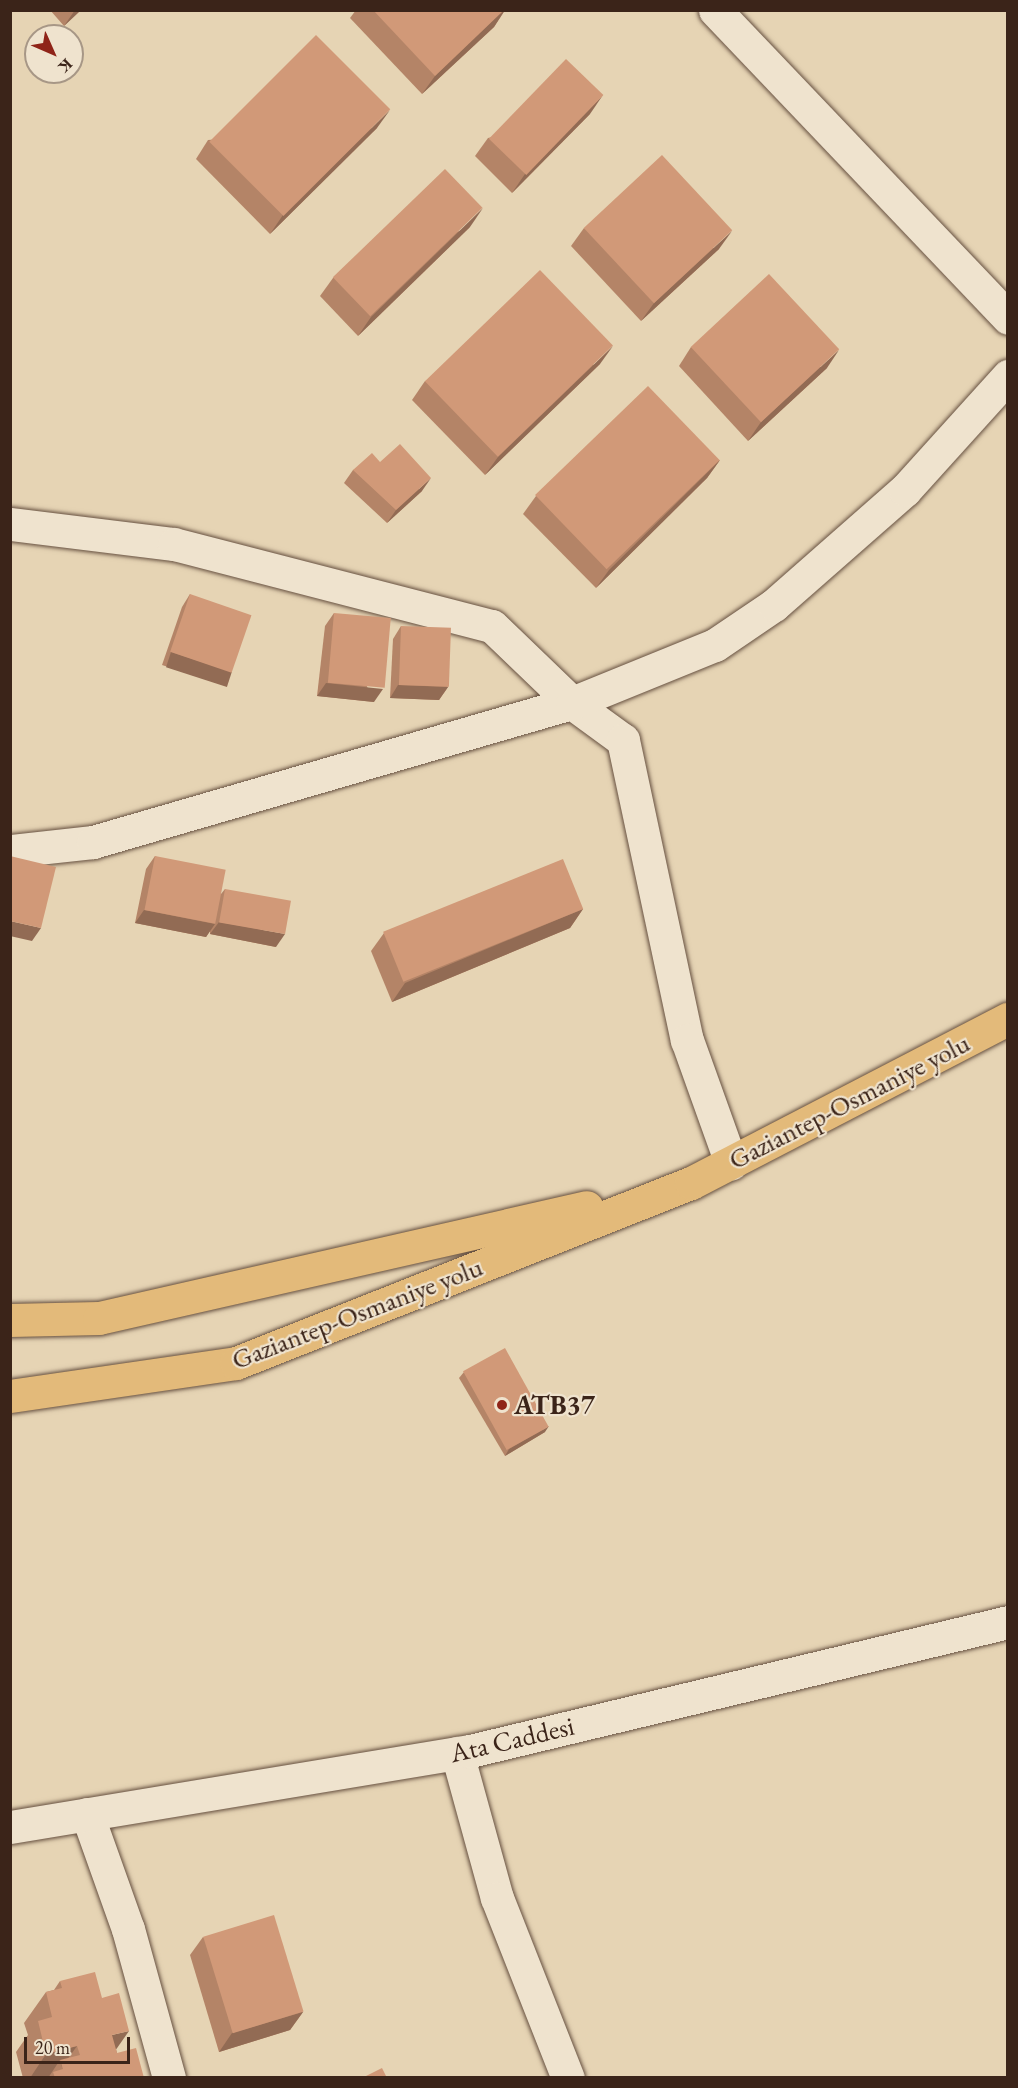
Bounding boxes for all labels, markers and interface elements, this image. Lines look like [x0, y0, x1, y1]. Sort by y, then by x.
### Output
north arrow [24, 24, 84, 84]
text: K [54, 54, 77, 77]
street label: Gaziantep-Osmaniye yolu [723, 1026, 975, 1176]
street label: Gaziantep-Osmaniye yolu [227, 1250, 487, 1376]
place label: ATB37 [514, 1389, 595, 1421]
marker: ATB37 [495, 1398, 509, 1412]
street label: Ata Caddesi [447, 1709, 577, 1769]
scale bar [27, 2025, 134, 2063]
text: 20 m [35, 2036, 70, 2059]

